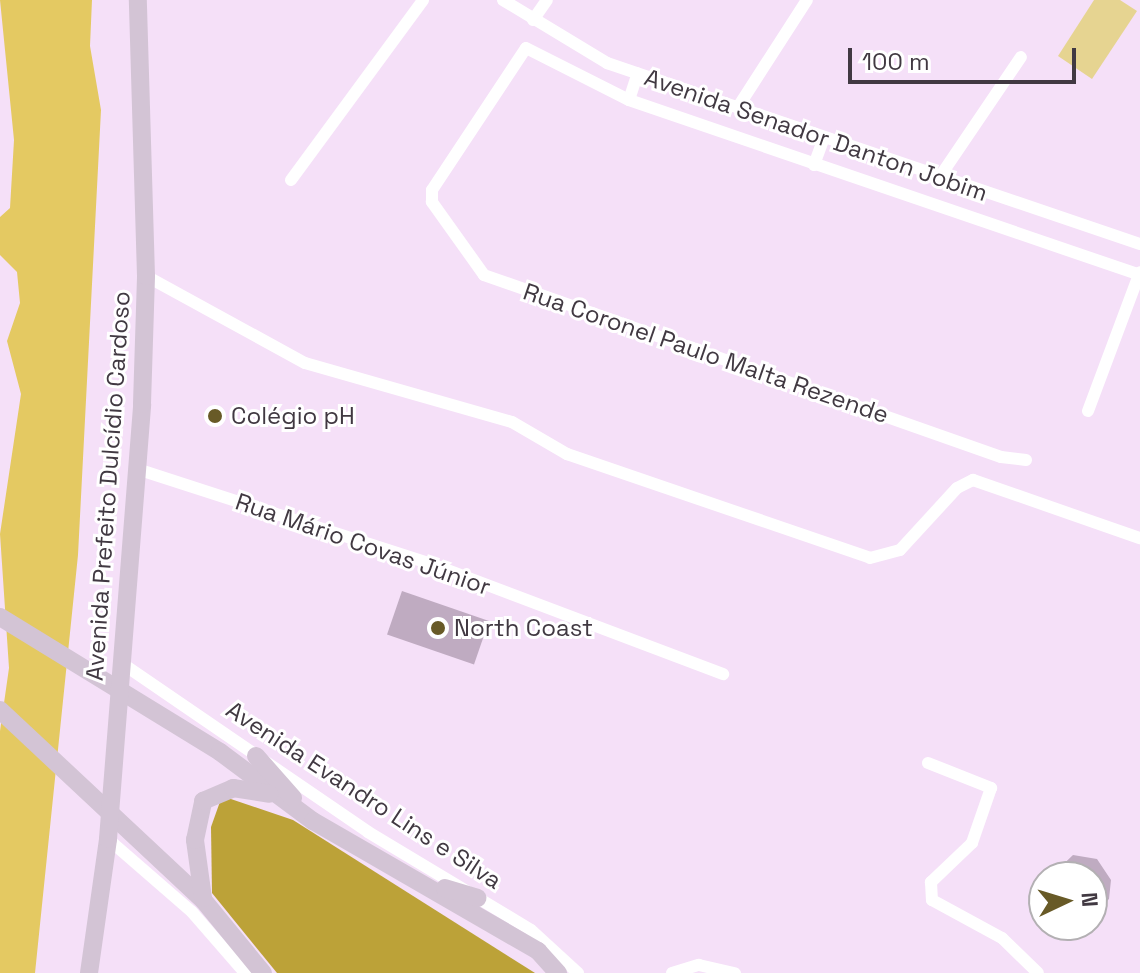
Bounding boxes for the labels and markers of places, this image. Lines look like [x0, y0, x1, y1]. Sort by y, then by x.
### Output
place label: Colégio pH [231, 402, 355, 430]
marker: Colégio pH [206, 407, 224, 425]
place label: North Coast [454, 614, 593, 642]
marker: North Coast [429, 619, 447, 637]

